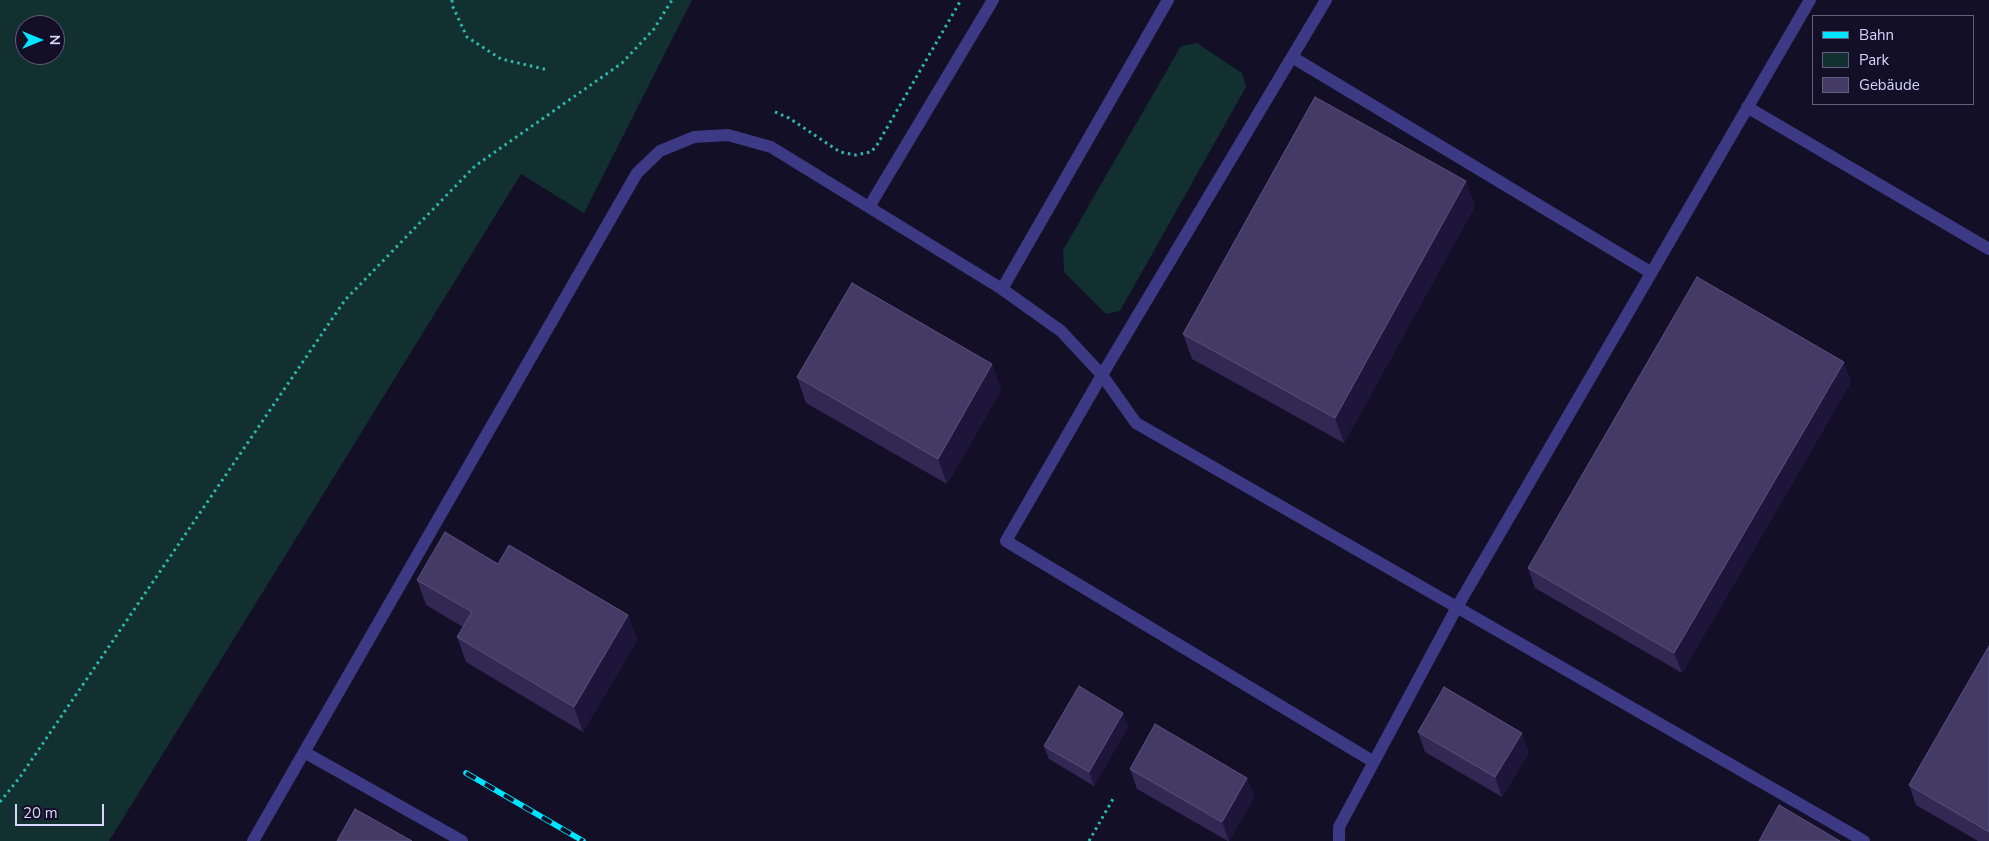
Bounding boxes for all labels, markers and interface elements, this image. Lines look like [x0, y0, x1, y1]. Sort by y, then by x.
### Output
north arrow [15, 15, 65, 65]
legend [1812, 15, 1974, 105]
text: Bahn [1859, 25, 1894, 45]
text: N [45, 35, 64, 45]
text: Park [1859, 50, 1889, 70]
text: Gebäude [1859, 75, 1920, 95]
scale bar [18, 794, 106, 826]
text: 20 m [23, 803, 58, 823]

